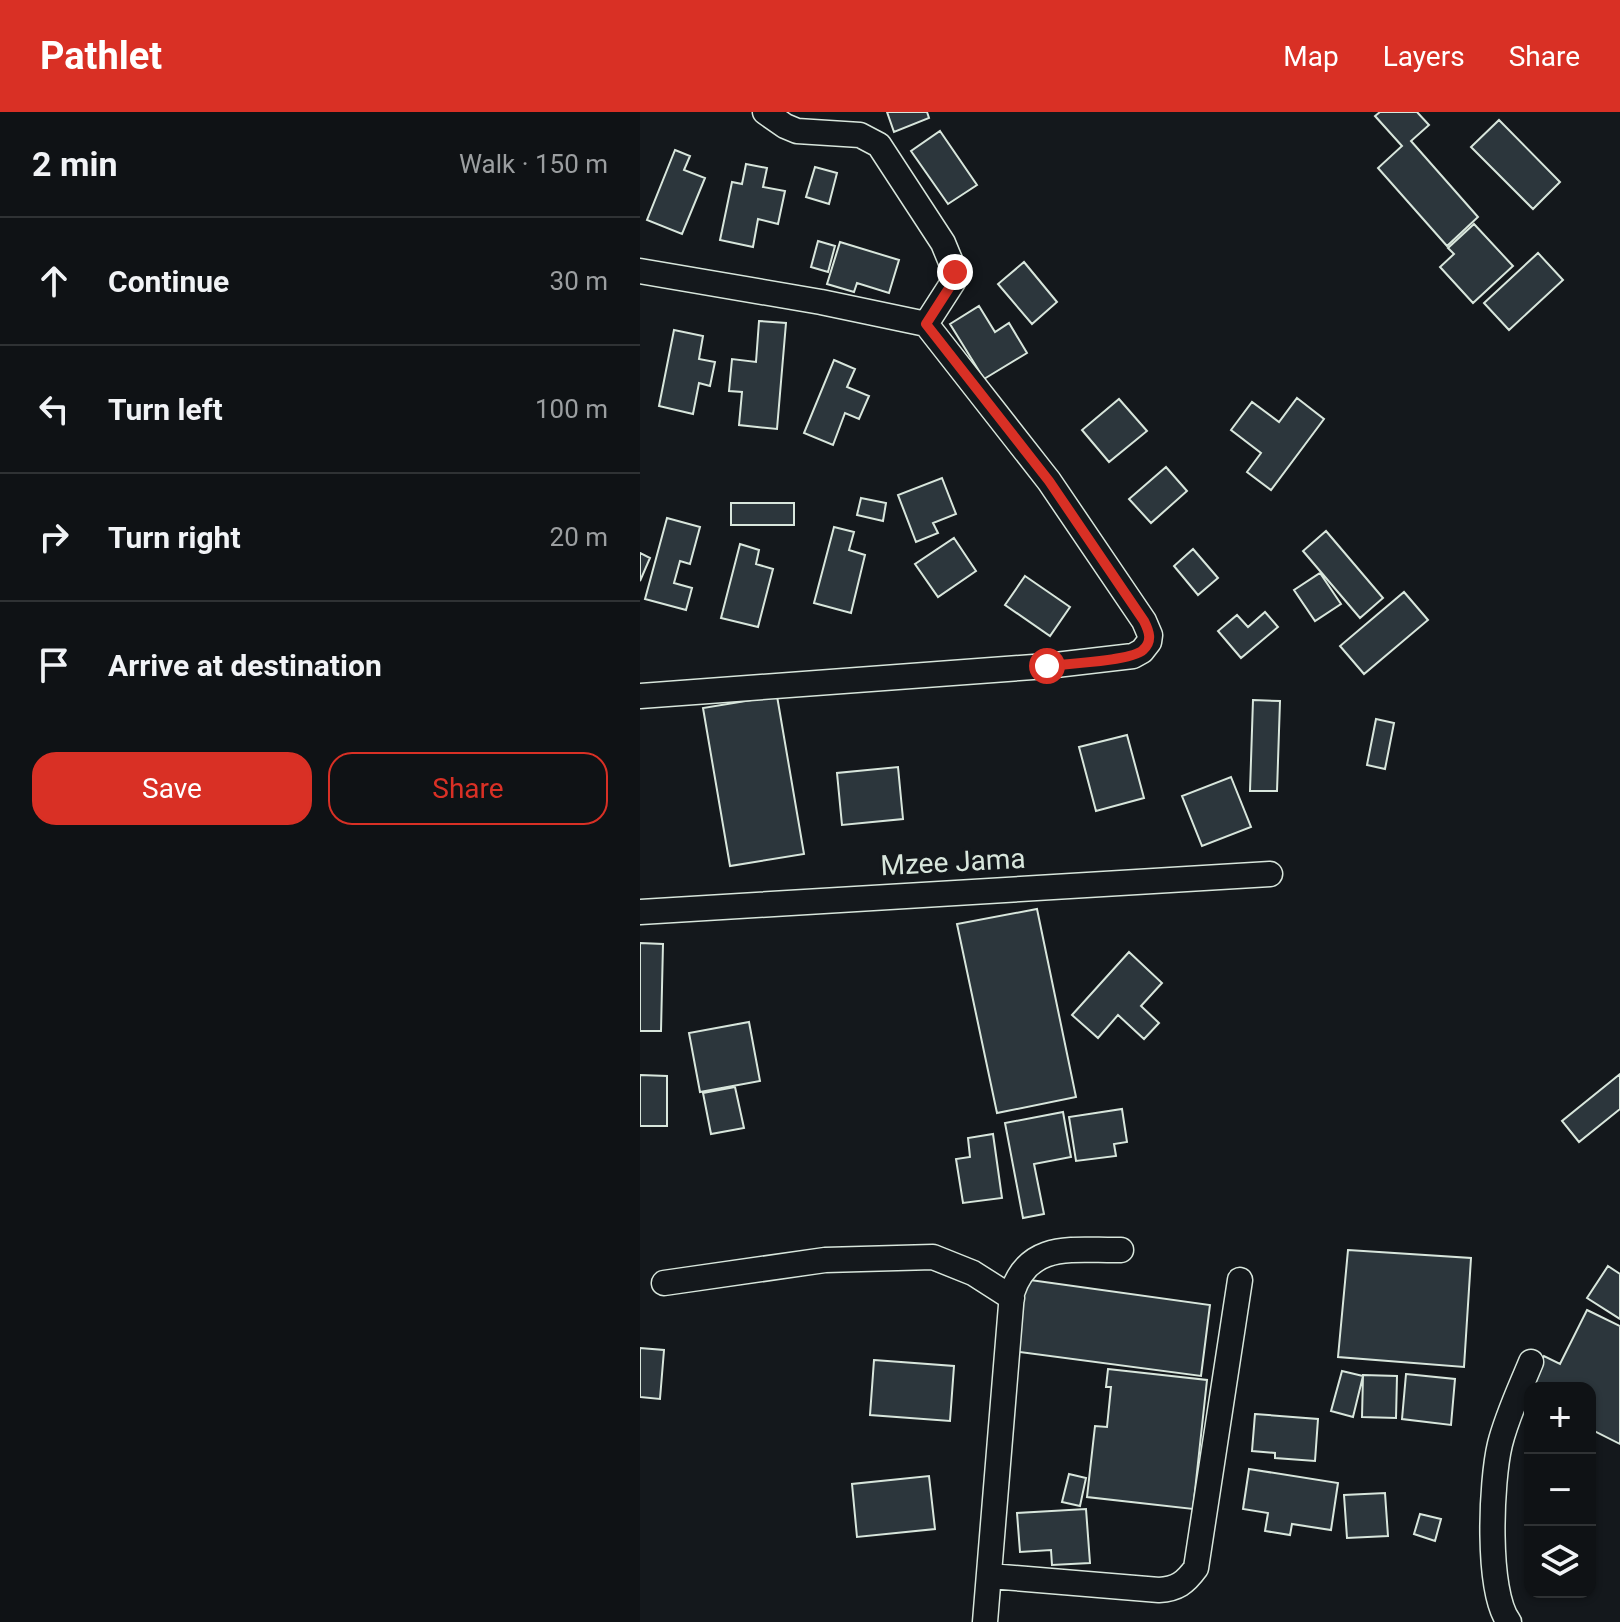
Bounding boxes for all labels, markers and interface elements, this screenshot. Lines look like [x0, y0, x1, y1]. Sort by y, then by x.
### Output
text: Pathlet [40, 34, 162, 78]
text: Map [1283, 40, 1339, 73]
text: Layers [1383, 40, 1465, 73]
text: Share [1509, 40, 1580, 73]
text: 2 min [32, 144, 117, 184]
text: Walk · 150 m [459, 149, 608, 179]
route end [937, 254, 973, 290]
icon: ahead [32, 259, 76, 303]
text: Continue [108, 264, 229, 299]
text: 30 m [550, 266, 608, 296]
icon: left [32, 387, 76, 431]
text: Turn left [108, 392, 223, 427]
text: 100 m [535, 394, 608, 424]
icon: right [32, 515, 76, 559]
text: Turn right [108, 520, 241, 555]
text: 20 m [550, 522, 608, 552]
icon: arrive [32, 643, 76, 687]
text: Arrive at destination [108, 648, 382, 683]
route start [1029, 648, 1065, 684]
button: Save [32, 752, 312, 825]
button: Share [328, 752, 608, 825]
street label: Mzee Jama [880, 842, 1026, 882]
map controls [1524, 1382, 1596, 1598]
button: + [1524, 1382, 1596, 1454]
button: − [1524, 1454, 1596, 1526]
button: layers [1524, 1526, 1596, 1598]

